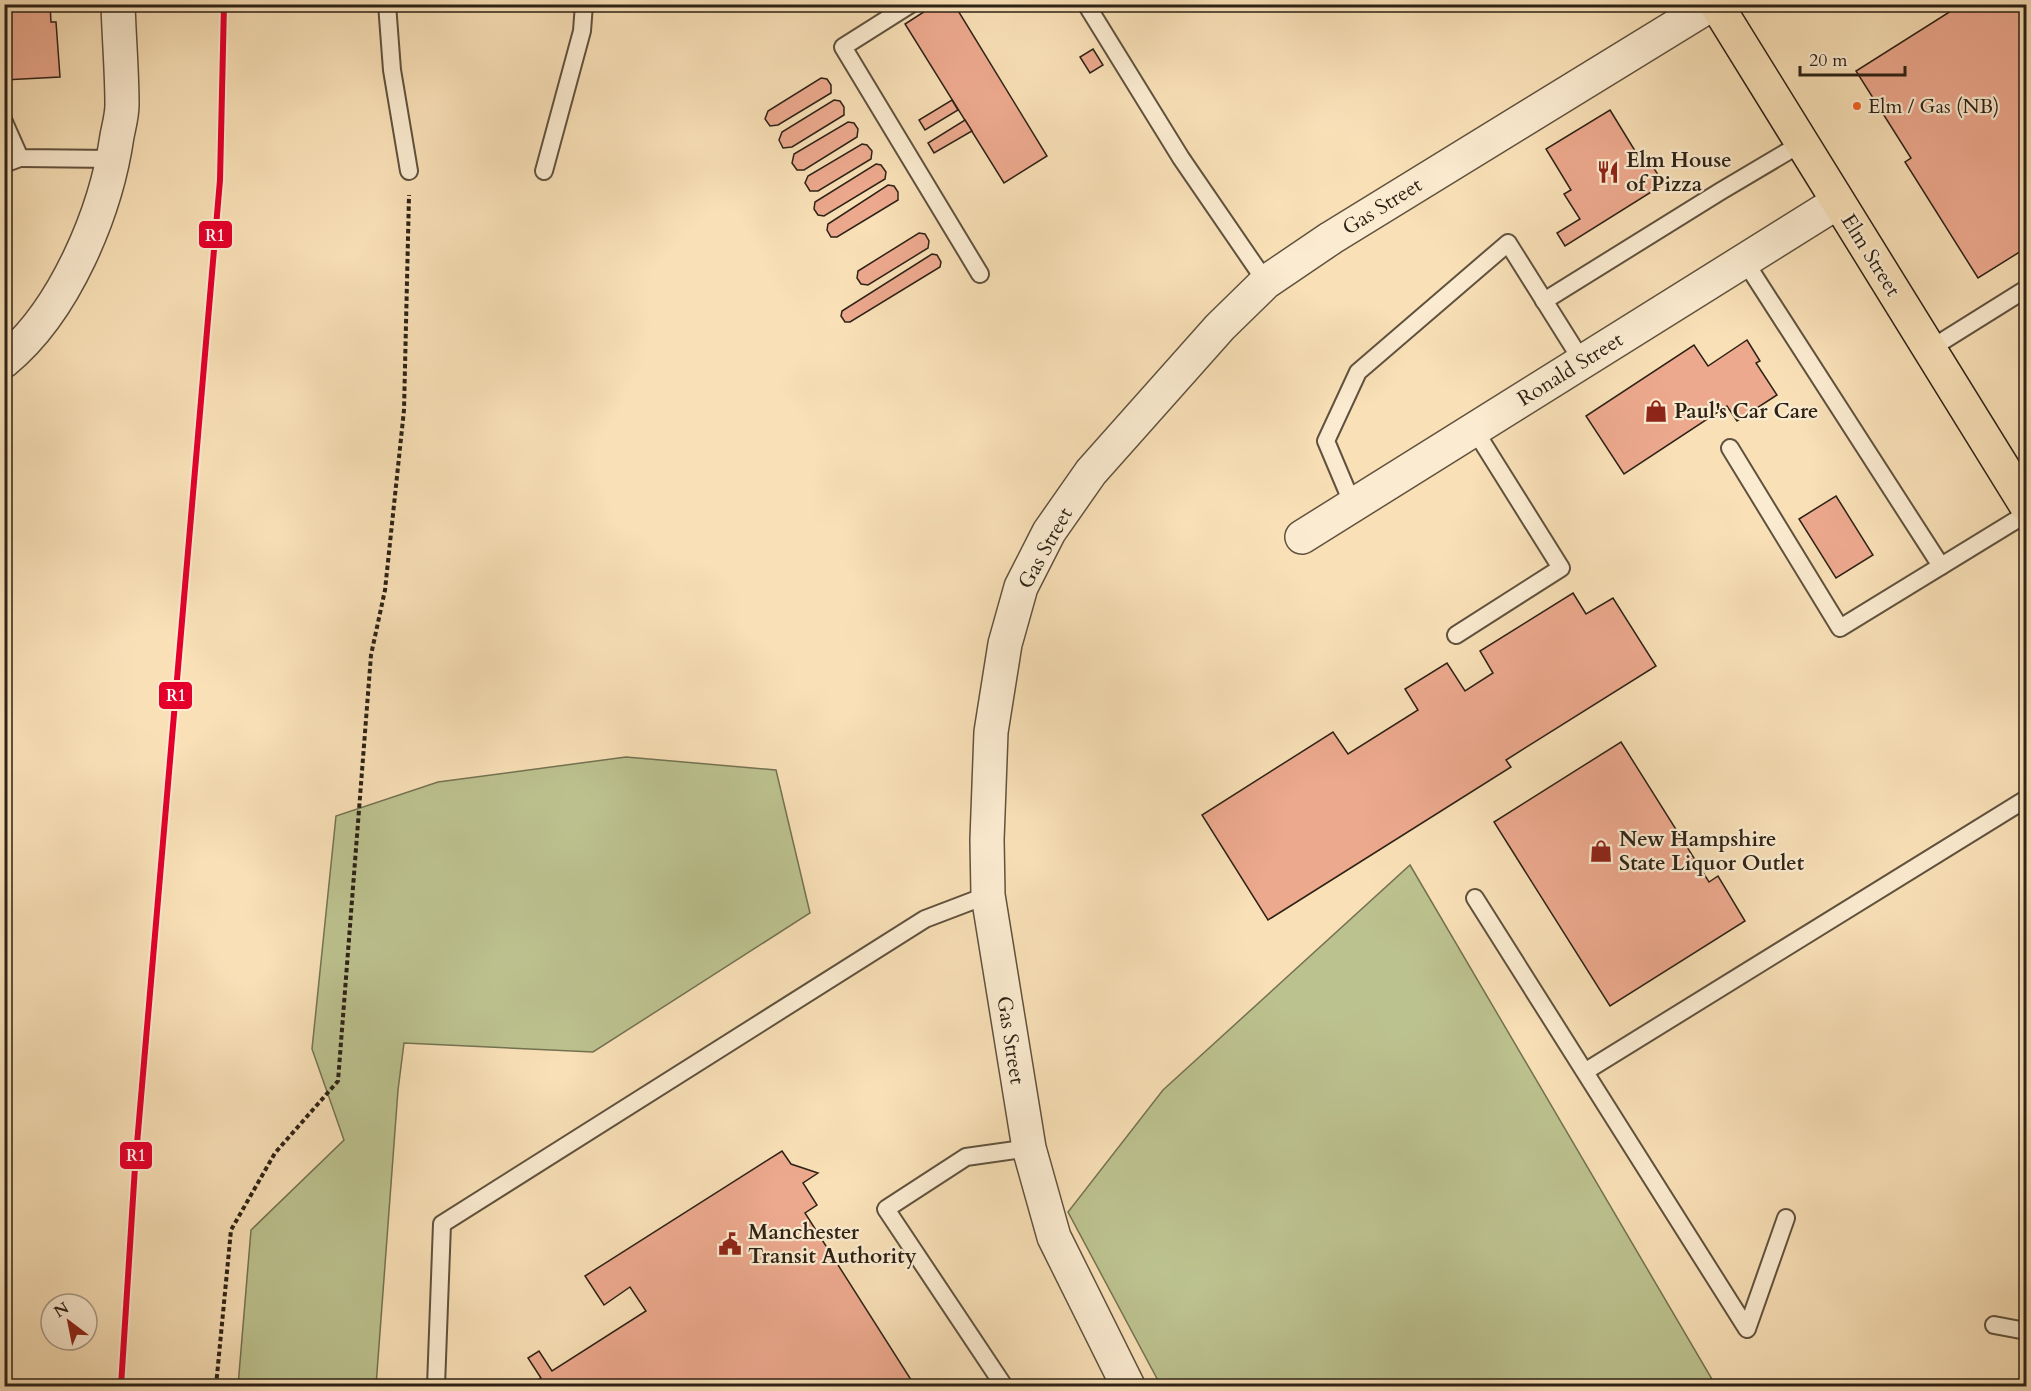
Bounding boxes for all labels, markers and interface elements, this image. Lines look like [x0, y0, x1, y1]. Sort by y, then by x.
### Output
scale bar [1800, 39, 1905, 77]
text: 20 m [1809, 48, 1848, 73]
place label: Elm / Gas (NB) [1868, 93, 1999, 120]
marker: Elm / Gas (NB) [1851, 100, 1863, 112]
place label: Elm House of Pizza [1626, 146, 1732, 199]
restaurant icon: Elm House of Pizza [1595, 159, 1621, 185]
street label: Gas Street [1337, 170, 1428, 242]
street label: Elm Street [1834, 208, 1907, 302]
line badge: R1 [198, 220, 233, 249]
text: R1 [205, 225, 225, 247]
street label: Ronald Street [1512, 325, 1629, 413]
place label: Paul's Car Care [1674, 397, 1818, 426]
shop icon: Paul's Car Care [1643, 398, 1669, 424]
street label: Gas Street [1011, 502, 1080, 594]
line badge: R1 [158, 681, 193, 710]
text: R1 [166, 685, 186, 707]
place label: New Hampshire State Liquor Outlet [1619, 825, 1805, 878]
shop icon: New Hampshire State Liquor Outlet [1588, 838, 1614, 864]
street label: Gas Street [989, 994, 1032, 1087]
line badge: R1 [119, 1141, 153, 1170]
text: R1 [126, 1145, 146, 1167]
place label: Manchester Transit Authority [748, 1218, 917, 1271]
public building icon: Manchester Transit Authority [717, 1231, 743, 1257]
north arrow [39, 1292, 99, 1352]
text: N [50, 1297, 73, 1323]

